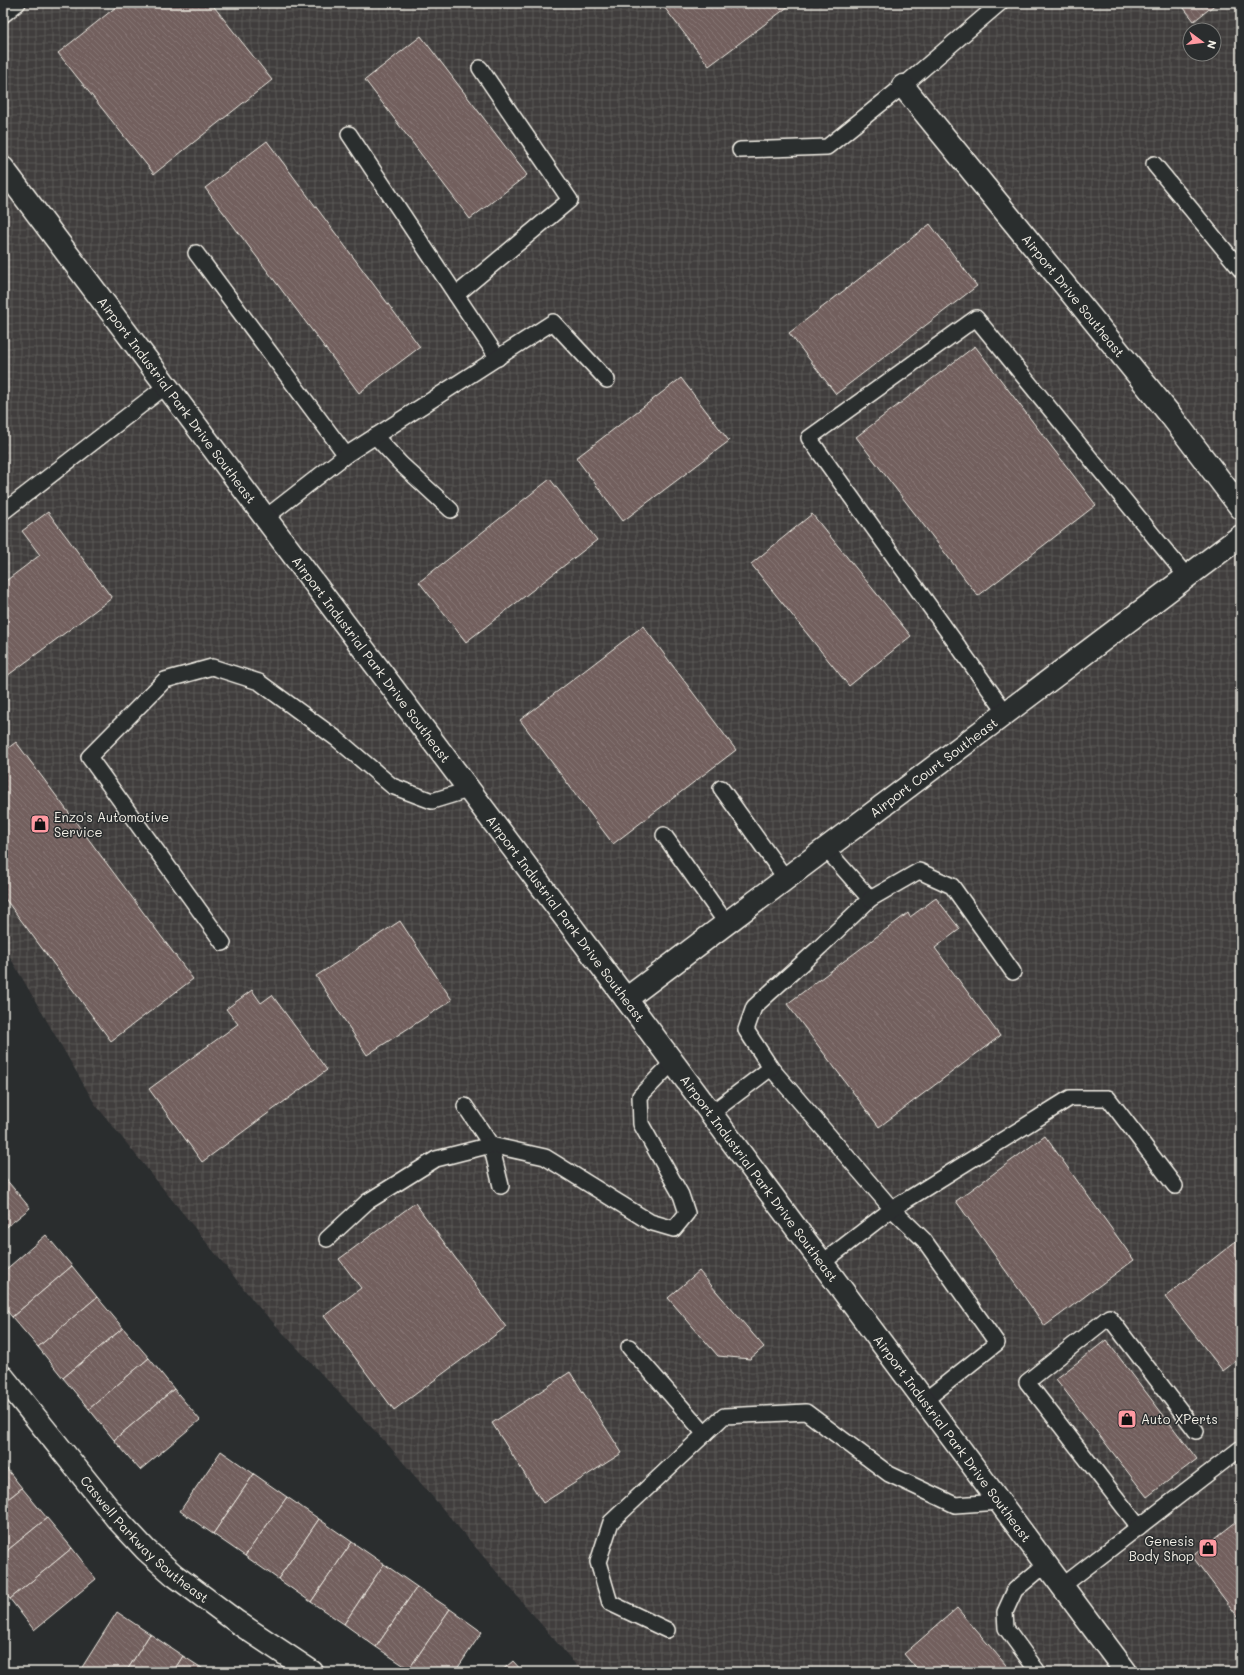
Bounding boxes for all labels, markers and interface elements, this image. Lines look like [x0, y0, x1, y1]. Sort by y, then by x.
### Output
north arrow [1182, 22, 1222, 62]
text: N [1204, 39, 1220, 51]
street label: Airport Drive Southeast [1019, 230, 1129, 360]
street label: Airport Industrial Park Drive Southeast [94, 293, 260, 507]
street label: Airport Industrial Park Drive Southeast [289, 552, 455, 766]
street label: Airport Court Southeast [866, 713, 1001, 821]
place label: Enzo's Automotive Service [54, 808, 169, 840]
street label: Airport Industrial Park Drive Southeast [483, 812, 649, 1025]
shop icon: Enzo's Automotive Service [29, 813, 51, 835]
street label: Airport Industrial Park Drive Southeast [677, 1071, 842, 1285]
street label: Airport Industrial Park Drive Southeast [870, 1331, 1036, 1545]
shop icon: Auto XPerts [1116, 1408, 1138, 1430]
place label: Auto XPerts [1141, 1410, 1218, 1427]
street label: Caswell Parkway Southeast [77, 1472, 213, 1606]
place label: Genesis Body Shop [1129, 1532, 1194, 1564]
shop icon: Genesis Body Shop [1197, 1537, 1219, 1559]

